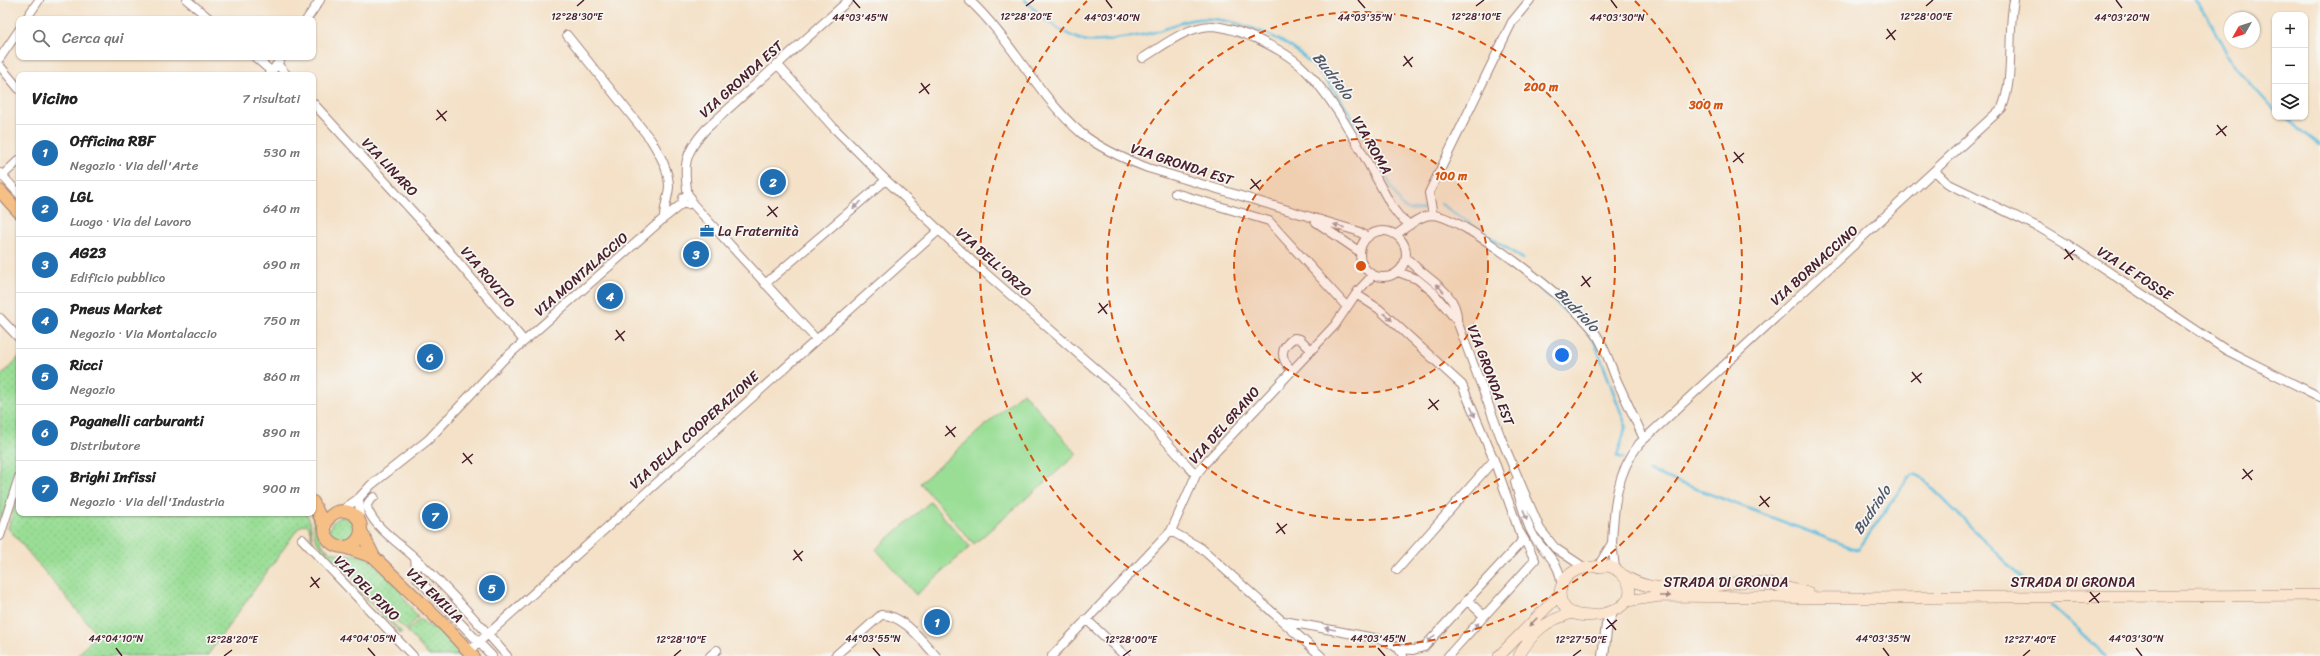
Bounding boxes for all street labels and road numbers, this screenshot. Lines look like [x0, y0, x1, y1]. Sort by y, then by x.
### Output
street label: VIA GRONDA EST [693, 34, 790, 124]
street label: VIA ROMA [1345, 111, 1399, 180]
street label: VIA LINARO [355, 132, 424, 203]
street label: VIA GRONDA EST [1127, 136, 1238, 193]
street label: VIA BORNACCINO [1764, 219, 1864, 312]
street label: VIA DELL'ORZO [950, 221, 1038, 304]
street label: VIA MONTALACCIO [528, 226, 634, 323]
street label: VIA LE FOSSE [2092, 239, 2179, 308]
street label: VIA ROVITO [454, 241, 521, 314]
street label: VIA GRONDA EST [1460, 321, 1522, 431]
street label: VIA DELLA COOPERAZIONE [624, 364, 766, 496]
street label: VIA DEL GRANO [1182, 380, 1267, 470]
street label: VIA DEL PINO [327, 549, 406, 628]
street label: VIA EMILIA [400, 561, 469, 629]
street label: STRADA DI GRONDA [1664, 570, 1788, 595]
street label: STRADA DI GRONDA [2011, 570, 2135, 595]

